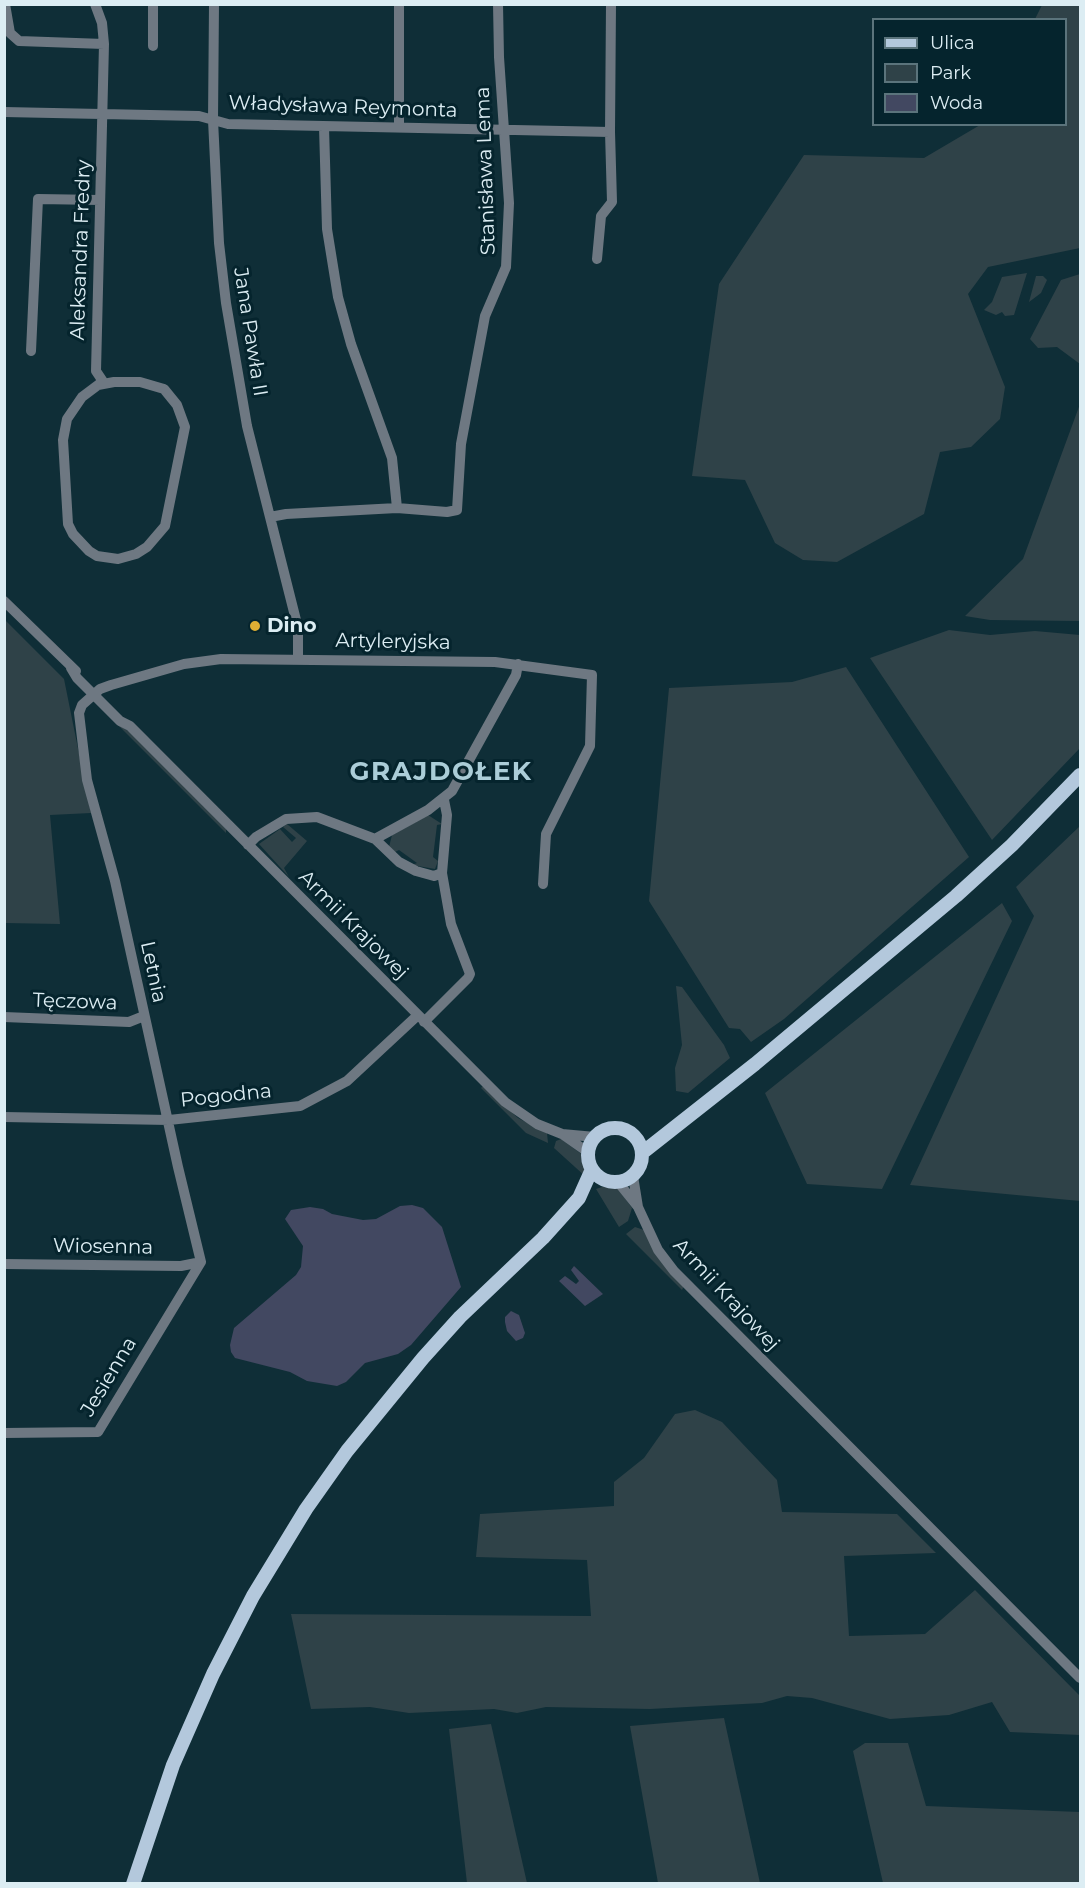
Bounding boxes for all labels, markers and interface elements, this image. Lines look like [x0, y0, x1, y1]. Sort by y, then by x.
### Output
legend [872, 18, 1067, 126]
text: Ulica [930, 32, 975, 54]
text: Park [930, 62, 971, 84]
street label: Stanisława Lema [471, 86, 501, 256]
street label: Władysława Reymonta [228, 91, 458, 123]
text: Woda [930, 92, 983, 114]
street label: Aleksandra Fredry [66, 159, 96, 341]
street label: Jana Pawła II [228, 266, 272, 398]
place label: Dino [267, 614, 317, 638]
marker: Dino [248, 619, 262, 633]
street label: Artyleryjska [335, 629, 451, 655]
district label: GRAJDOŁEK [349, 756, 533, 788]
street label: Armii Krajowej [293, 865, 413, 985]
street label: Letnia [135, 939, 171, 1005]
street label: Tęczowa [32, 989, 118, 1015]
street label: Pogodna [179, 1079, 273, 1113]
street label: Wiosenna [53, 1234, 153, 1260]
street label: Armii Krajowej [668, 1234, 784, 1356]
street label: Jesienna [76, 1333, 142, 1421]

